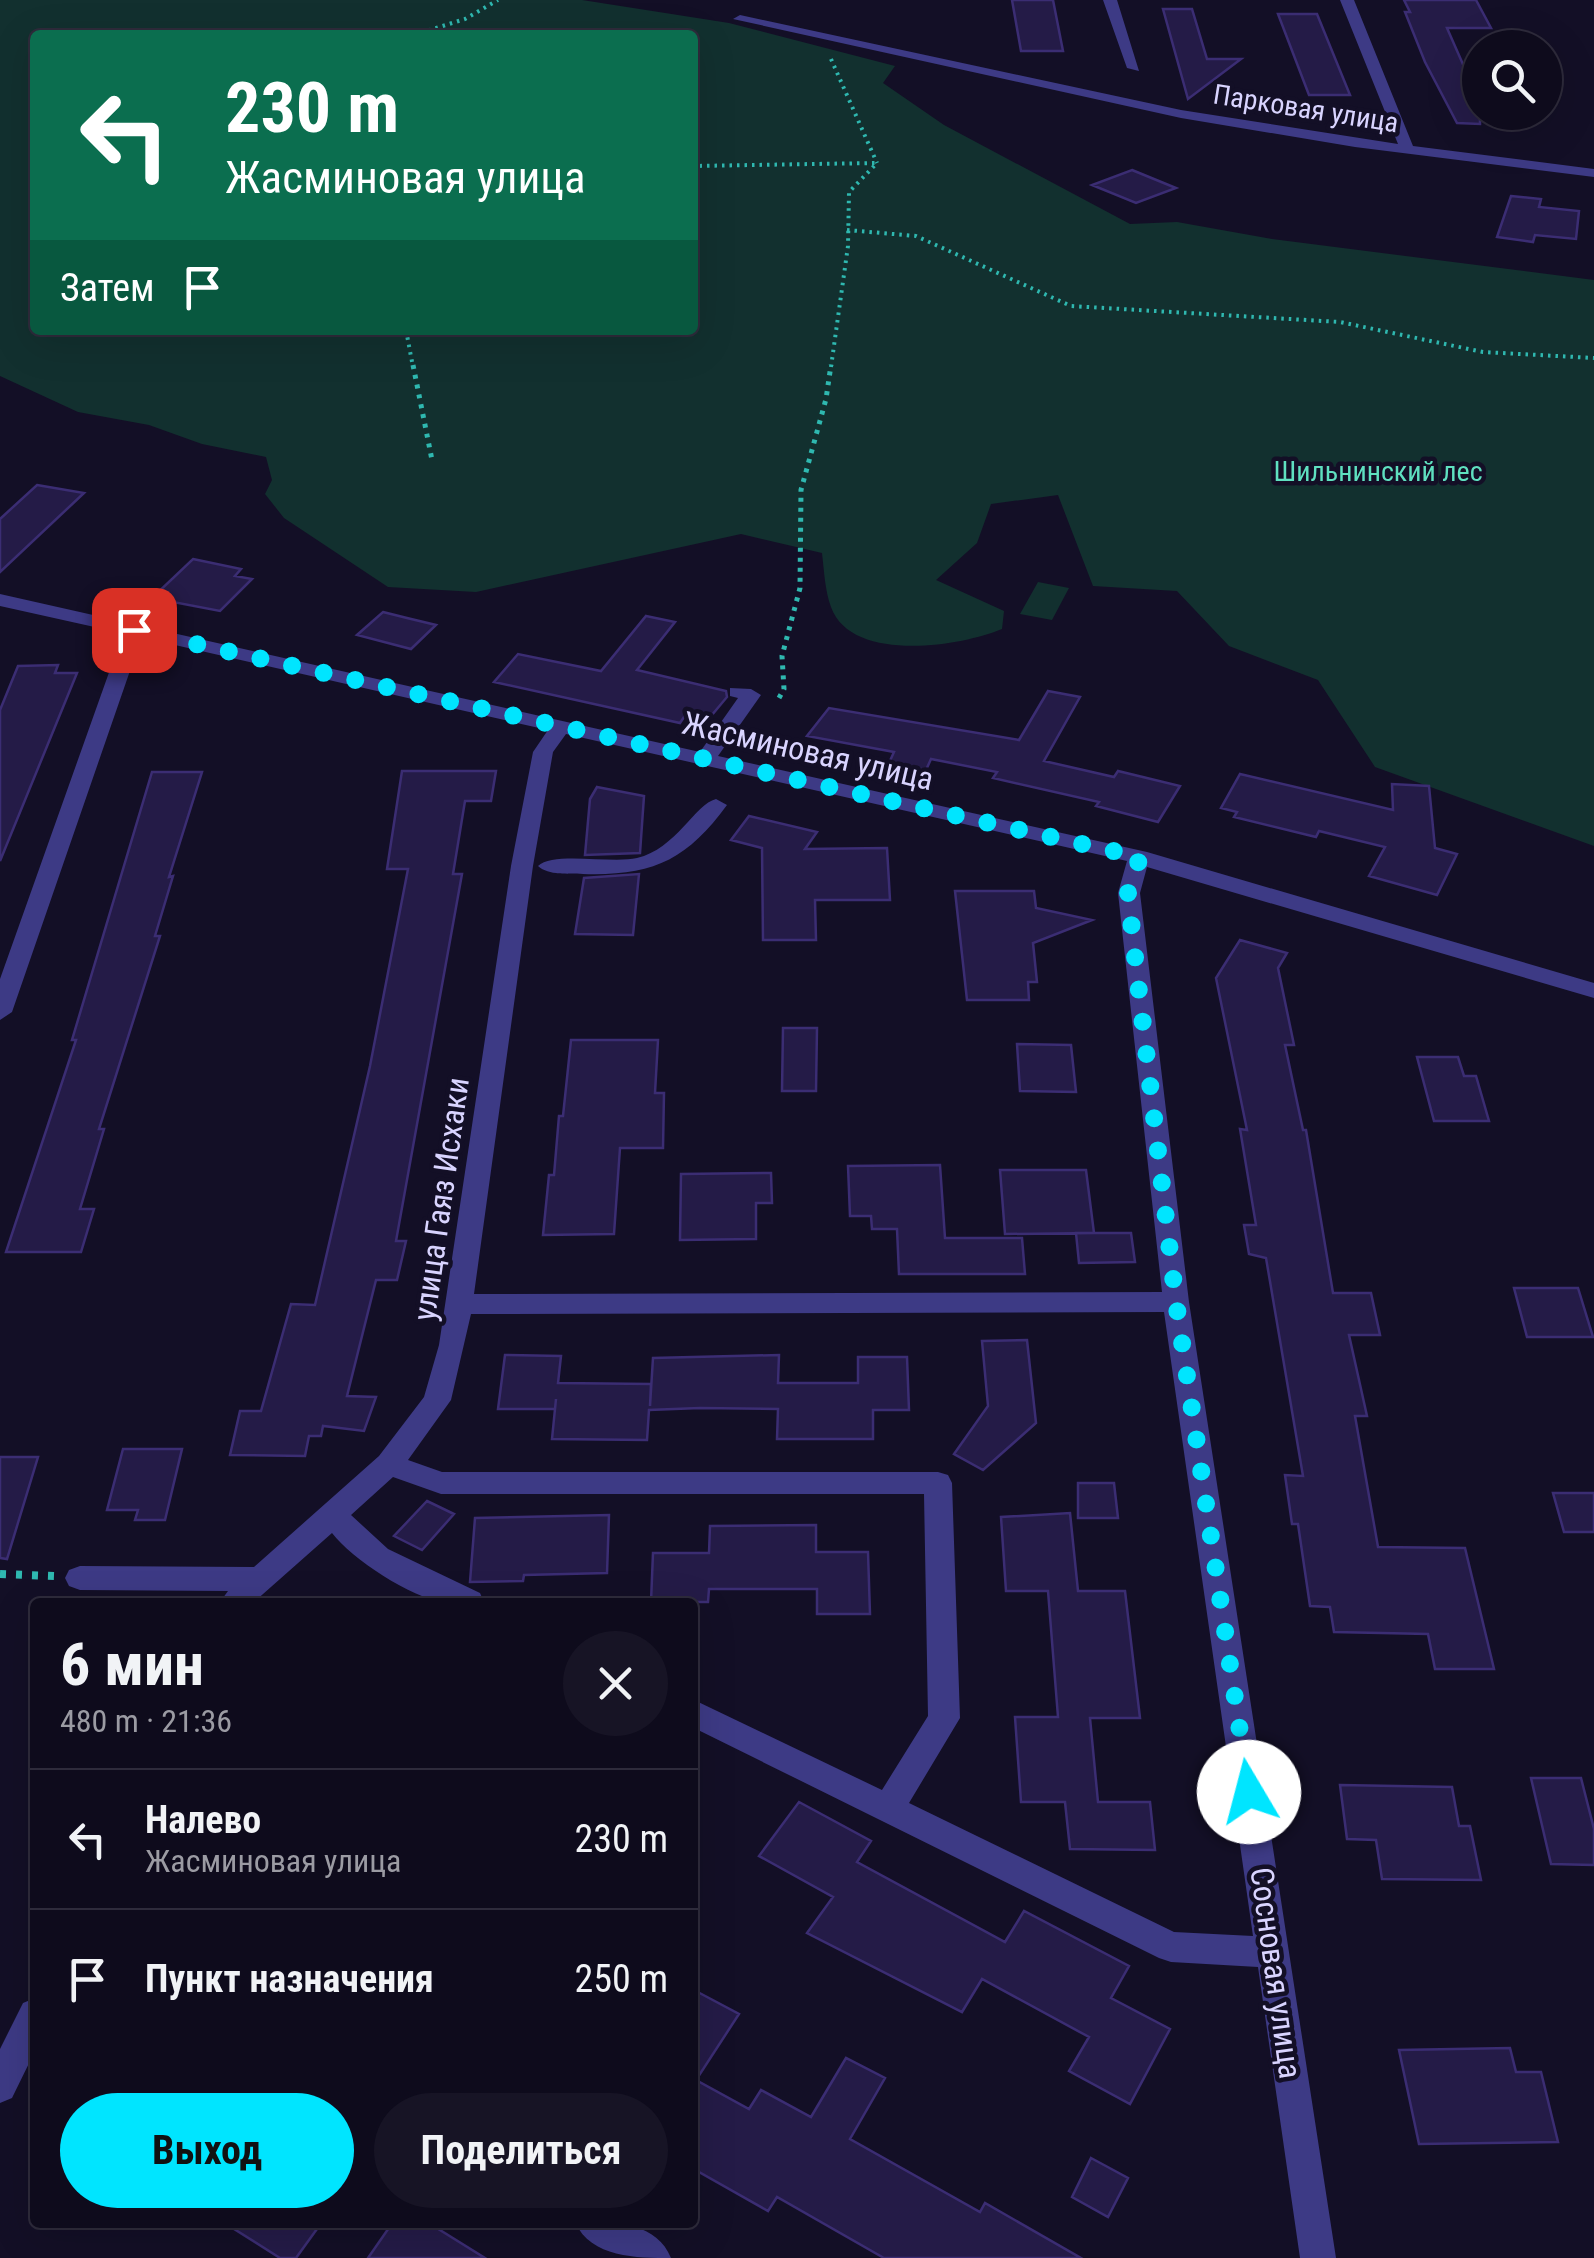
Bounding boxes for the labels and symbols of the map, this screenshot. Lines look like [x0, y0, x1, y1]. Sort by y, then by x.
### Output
street label: Парковая улица [1211, 78, 1401, 139]
park label: Шильнинский лес [1273, 455, 1483, 488]
pin [92, 588, 177, 673]
street label: Жасминовая улица [679, 704, 937, 798]
street label: улица Гаяз Исхаки [405, 1075, 477, 1323]
position arrow [1197, 1740, 1301, 1844]
street label: Сосновая улица [1242, 1865, 1310, 2081]

